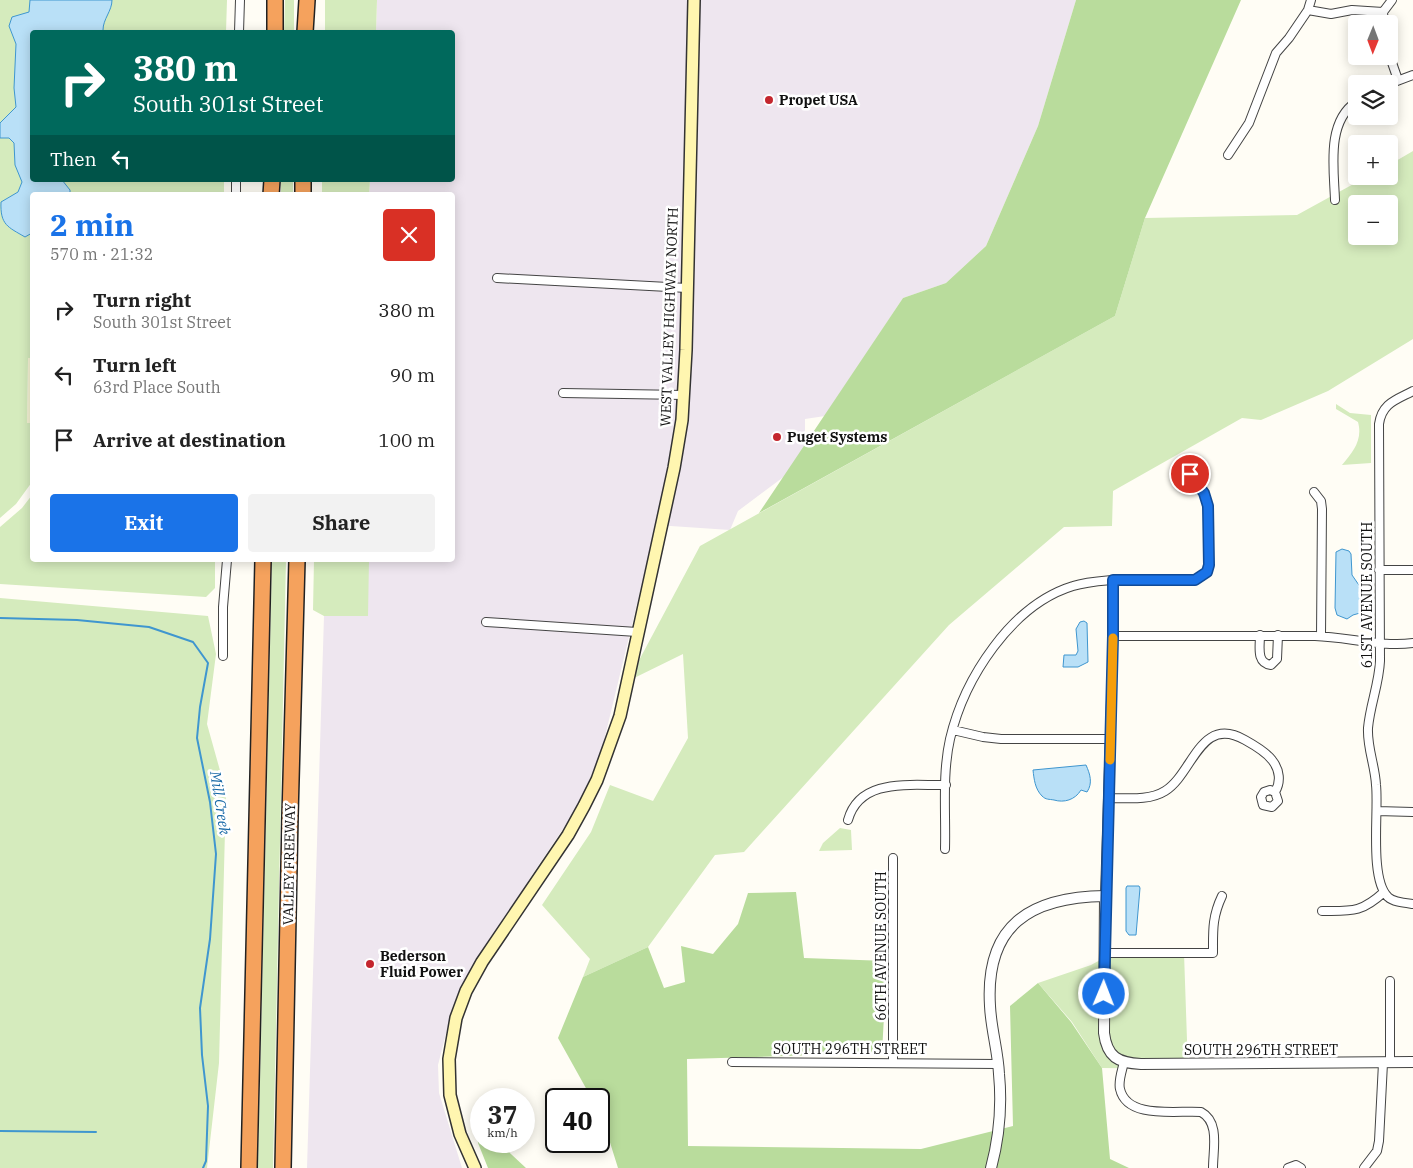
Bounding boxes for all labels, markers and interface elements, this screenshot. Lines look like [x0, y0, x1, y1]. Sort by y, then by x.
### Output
north arrow [1348, 15, 1398, 65]
map controls [1348, 15, 1398, 245]
text: 380 m [133, 45, 238, 91]
icon: right [50, 50, 115, 115]
button: layers [1348, 75, 1398, 125]
text: South 301st Street [133, 89, 323, 118]
place label: Propet USA [779, 91, 858, 109]
marker: Propet USA [763, 94, 775, 106]
button: + [1348, 135, 1398, 185]
icon: left [107, 145, 135, 173]
text: Then [50, 147, 97, 171]
button: − [1348, 195, 1398, 245]
text: 2 min [50, 205, 134, 244]
street label: WEST VALLEY HIGHWAY NORTH [656, 207, 682, 427]
button: close [383, 209, 435, 261]
text: 570 m · 21:32 [50, 244, 153, 264]
text: Turn right [93, 288, 191, 312]
icon: right [50, 296, 78, 324]
text: 380 m [378, 298, 435, 322]
text: South 301st Street [93, 312, 231, 332]
text: Turn left [93, 353, 176, 377]
icon: left [50, 361, 78, 389]
text: 90 m [390, 363, 435, 387]
text: 63rd Place South [93, 377, 221, 397]
icon: arrive [50, 426, 78, 454]
text: Arrive at destination [93, 428, 286, 452]
text: 100 m [378, 428, 435, 452]
place label: Puget Systems [787, 428, 887, 446]
marker: Puget Systems [771, 431, 783, 443]
pin [1169, 453, 1211, 495]
icon: arrive [1176, 460, 1204, 488]
button: Exit [50, 494, 238, 552]
button: Share [248, 494, 435, 552]
street label: 61ST AVENUE SOUTH [1358, 522, 1376, 668]
water label: Mill Creek [206, 769, 235, 836]
street label: VALLEY FREEWAY [279, 802, 299, 925]
street label: 66TH AVENUE SOUTH [872, 871, 890, 1021]
place label: Bederson Fluid Power [380, 947, 463, 981]
marker: Bederson Fluid Power [364, 958, 376, 970]
position arrow [1077, 967, 1129, 1019]
street label: SOUTH 296TH STREET [773, 1040, 927, 1058]
street label: SOUTH 296TH STREET [1184, 1041, 1338, 1059]
speed limit sign: 40 [545, 1088, 610, 1153]
text: 37 [487, 1098, 518, 1131]
text: km/h [487, 1125, 518, 1140]

